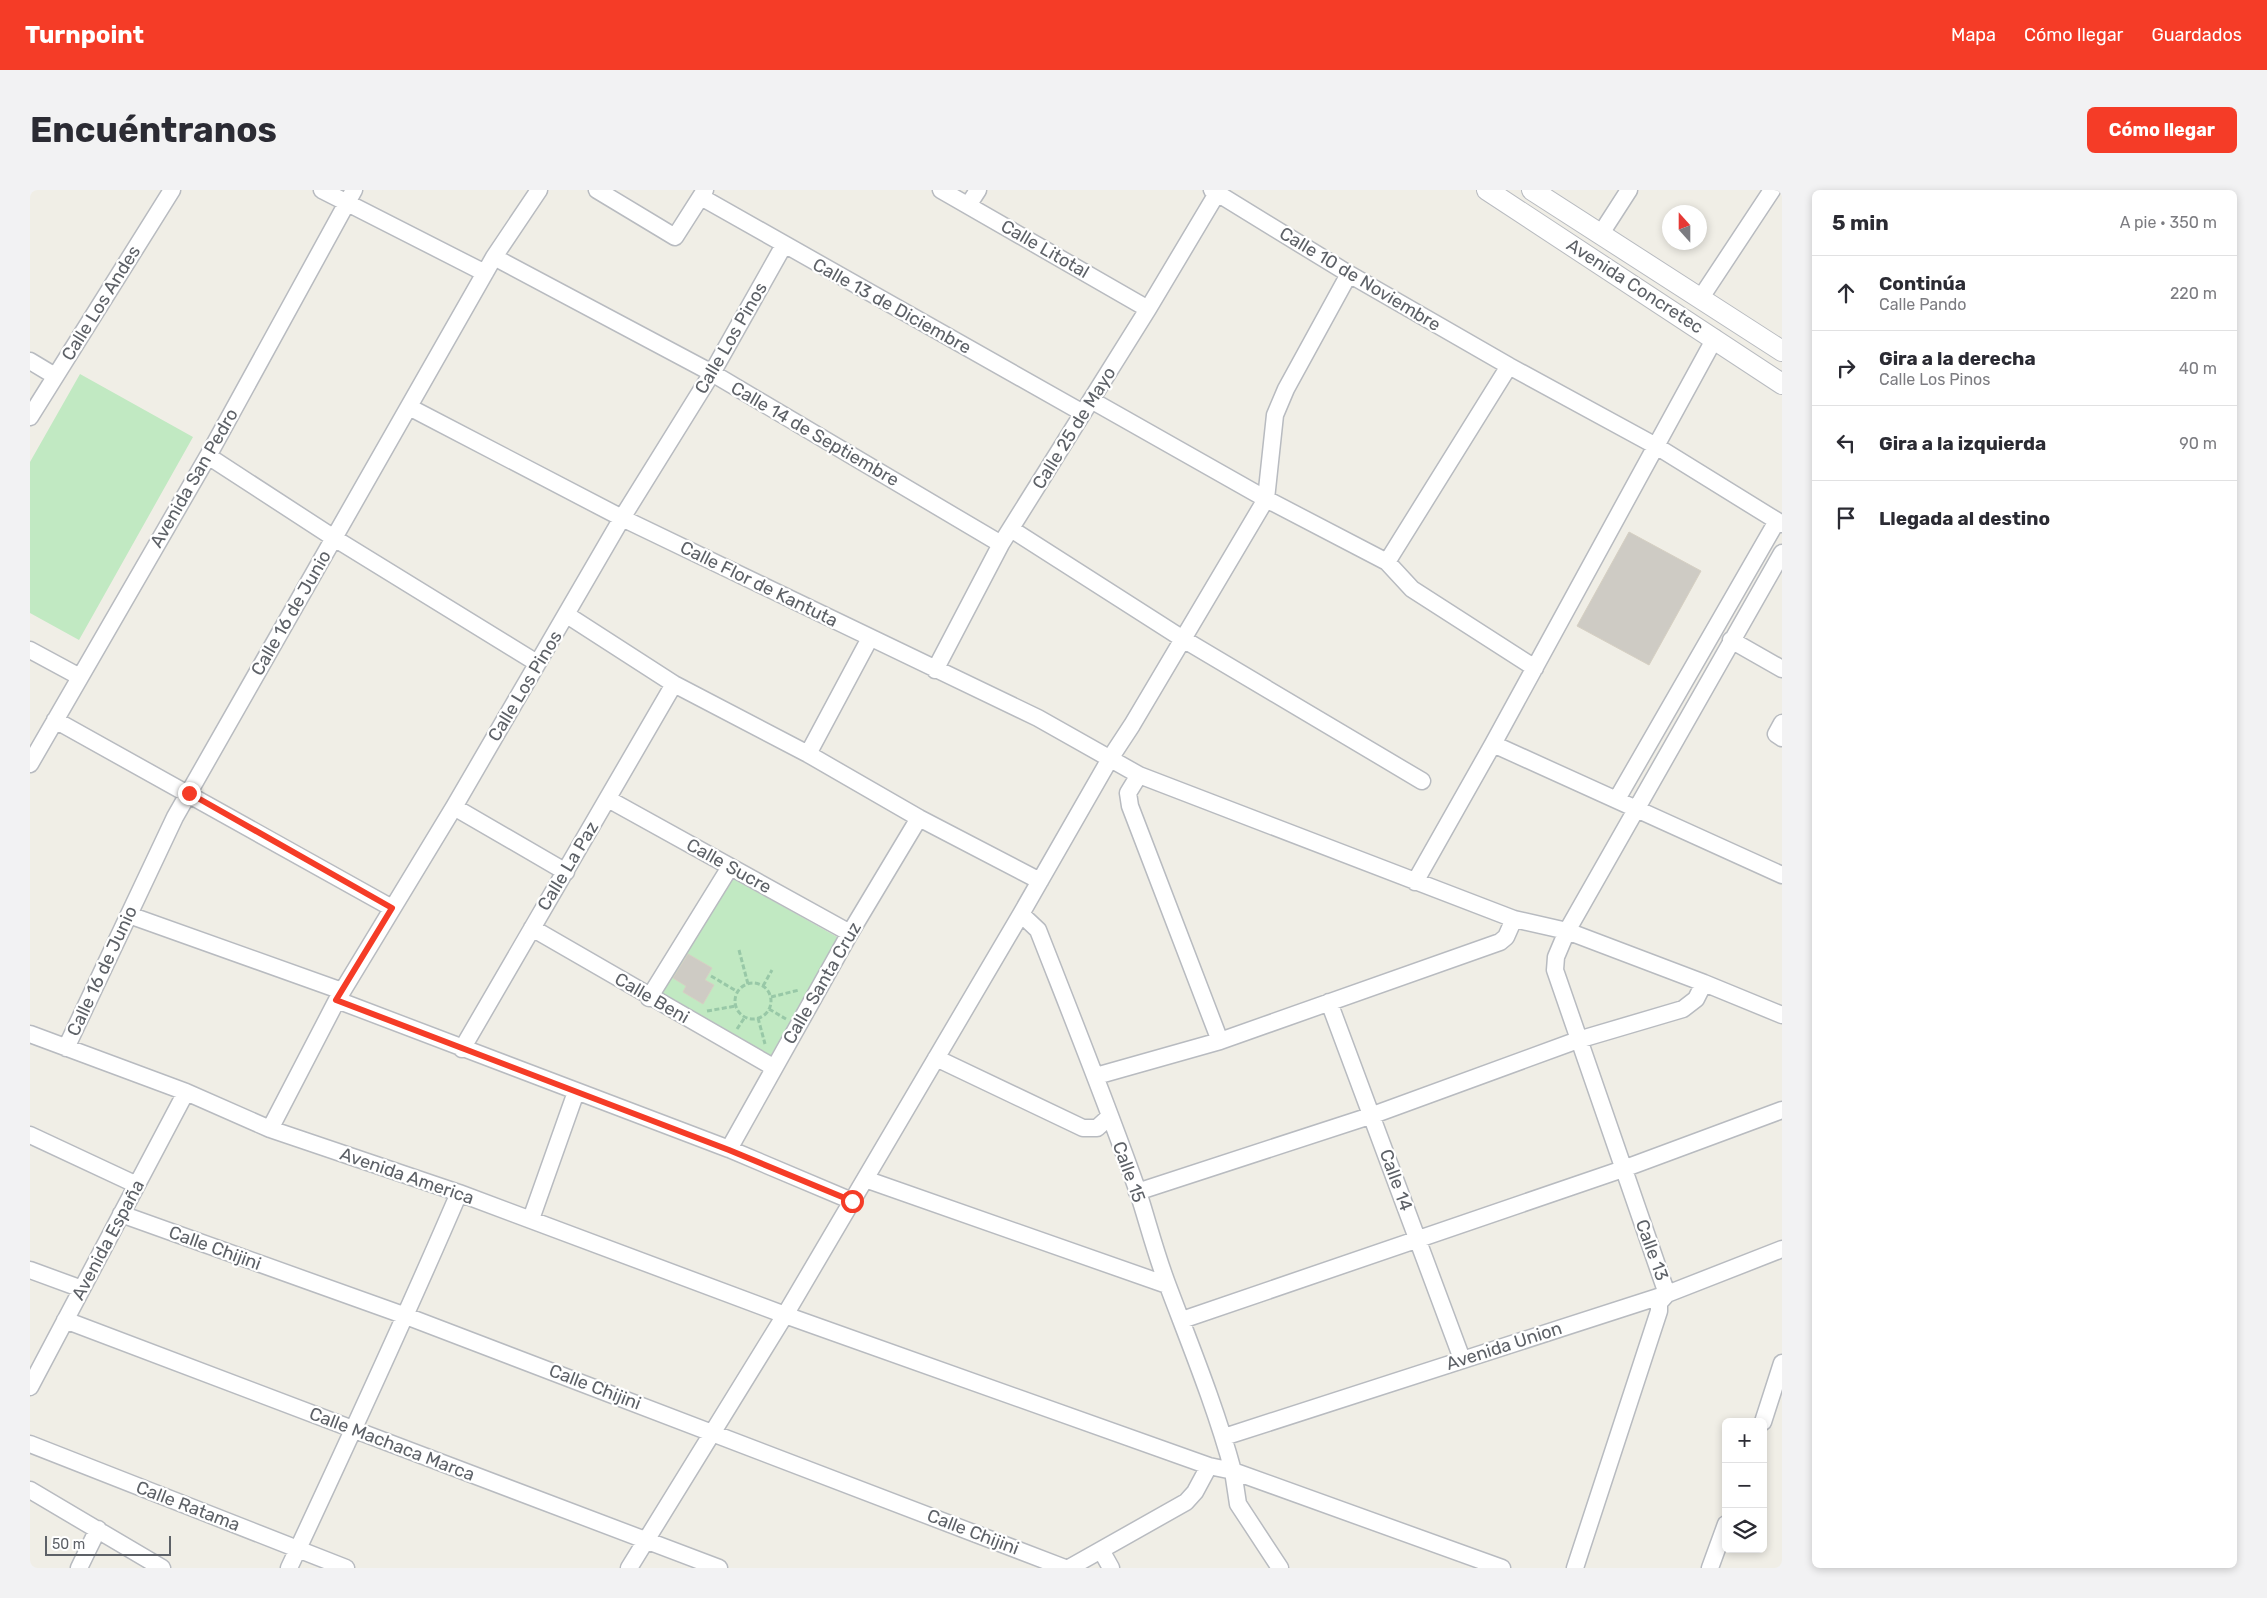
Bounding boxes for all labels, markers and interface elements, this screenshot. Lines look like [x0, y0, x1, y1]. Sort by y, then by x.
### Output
text: Turnpoint [25, 21, 144, 49]
text: Mapa [1951, 24, 1996, 46]
text: Cómo llegar [2024, 24, 2123, 46]
text: Guardados [2151, 24, 2242, 46]
button: Cómo llegar [2087, 107, 2237, 153]
text: Encuéntranos [30, 109, 277, 151]
north arrow [1662, 205, 1707, 250]
text: 5 min [1832, 210, 1889, 235]
text: A pie · 350 m [2120, 213, 2217, 232]
street label: Calle Litotal [997, 215, 1093, 283]
street label: Calle 10 de Noviembre [1275, 222, 1445, 336]
street label: Avenida Concretec [1563, 234, 1707, 338]
street label: Calle Los Andes [57, 241, 145, 365]
street label: Calle 13 de Diciembre [809, 253, 975, 359]
text: Continúa [1879, 272, 1966, 295]
street label: Calle Los Pinos [690, 278, 772, 398]
icon: ahead [1832, 279, 1860, 307]
text: 220 m [2170, 284, 2217, 303]
text: Calle Pando [1879, 295, 1967, 314]
text: Gira a la derecha [1879, 347, 2036, 370]
icon: right [1832, 354, 1860, 382]
text: 40 m [2179, 359, 2217, 378]
street label: Calle 25 de Mayo [1028, 363, 1120, 493]
text: Calle Los Pinos [1879, 370, 1990, 389]
street label: Calle 14 de Septiembre [727, 377, 903, 491]
street label: Avenida San Pedro [145, 404, 243, 552]
icon: left [1832, 429, 1860, 457]
text: Gira a la izquierda [1879, 432, 2046, 455]
text: 90 m [2179, 434, 2217, 453]
icon: arrive [1832, 504, 1860, 532]
text: Llegada al destino [1879, 507, 2050, 530]
street label: Calle Flor de Kantuta [677, 536, 841, 632]
street label: Calle 16 de Junio [246, 546, 336, 680]
street label: Calle Los Pinos [483, 627, 567, 745]
route end [178, 782, 201, 805]
street label: Calle La Paz [533, 817, 603, 915]
street label: Calle Sucre [683, 834, 775, 898]
street label: Calle 16 de Junio [62, 902, 142, 1040]
street label: Calle Santa Cruz [778, 918, 866, 1048]
street label: Calle Beni [611, 968, 693, 1028]
street label: Calle 15 [1108, 1138, 1150, 1206]
street label: Avenida America [337, 1143, 477, 1209]
street label: Calle 14 [1375, 1146, 1417, 1214]
street label: Avenida España [67, 1176, 149, 1304]
route start [841, 1190, 864, 1213]
street label: Calle 13 [1631, 1216, 1673, 1284]
street label: Calle Chijini [166, 1221, 264, 1275]
street label: Avenida Union [1443, 1317, 1565, 1375]
street label: Calle Chijini [546, 1359, 644, 1415]
street label: Calle Machaca Marca [306, 1402, 478, 1486]
map controls [1722, 1418, 1767, 1553]
button: + [1722, 1418, 1767, 1463]
button: − [1722, 1463, 1767, 1508]
street label: Calle Ratama [133, 1476, 243, 1536]
street label: Calle Chijini [924, 1504, 1022, 1560]
button: layers [1722, 1508, 1767, 1553]
scale bar [45, 1533, 171, 1556]
text: 50 m [52, 1536, 85, 1553]

